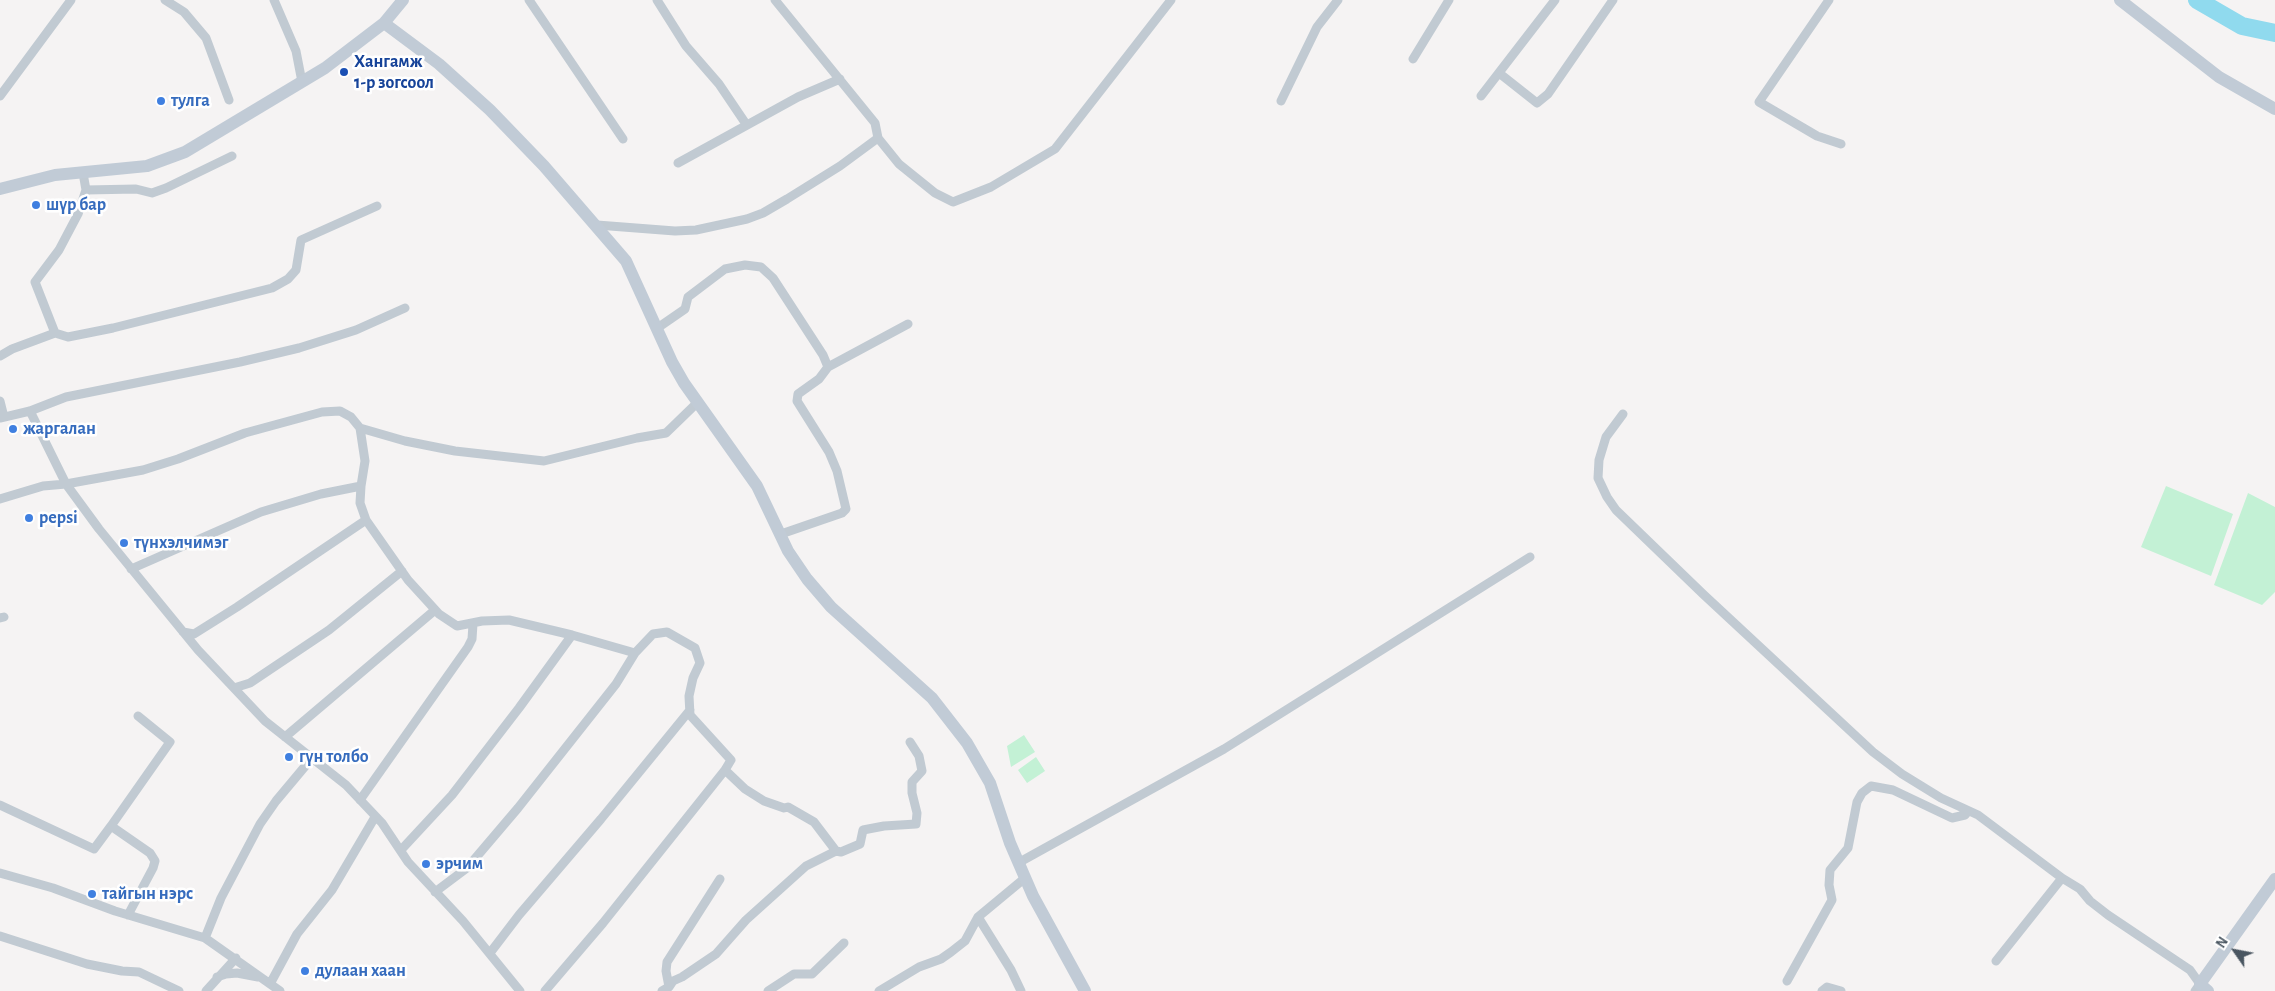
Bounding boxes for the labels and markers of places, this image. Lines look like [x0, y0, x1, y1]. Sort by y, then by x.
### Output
place label: Хангамж 1-р зогсоол [354, 51, 434, 94]
marker: Хангамж 1-р зогсоол [338, 66, 350, 78]
place label: тулга [171, 90, 210, 112]
marker: тулга [155, 95, 167, 107]
place label: шүр бар [46, 194, 106, 216]
marker: шүр бар [30, 199, 42, 211]
place label: жаргалан [23, 418, 96, 440]
marker: жаргалан [7, 423, 19, 435]
place label: pepsi [39, 507, 78, 529]
marker: pepsi [23, 512, 35, 524]
place label: түнхэлчимэг [134, 532, 228, 554]
marker: түнхэлчимэг [118, 537, 130, 549]
place label: гүн толбо [299, 746, 369, 768]
marker: гүн толбо [283, 751, 295, 763]
place label: эрчим [436, 853, 483, 875]
marker: эрчим [420, 858, 432, 870]
place label: тайгын нэрс [102, 883, 193, 905]
marker: тайгын нэрс [86, 888, 98, 900]
place label: дулаан хаан [315, 960, 406, 982]
marker: дулаан хаан [299, 965, 311, 977]

